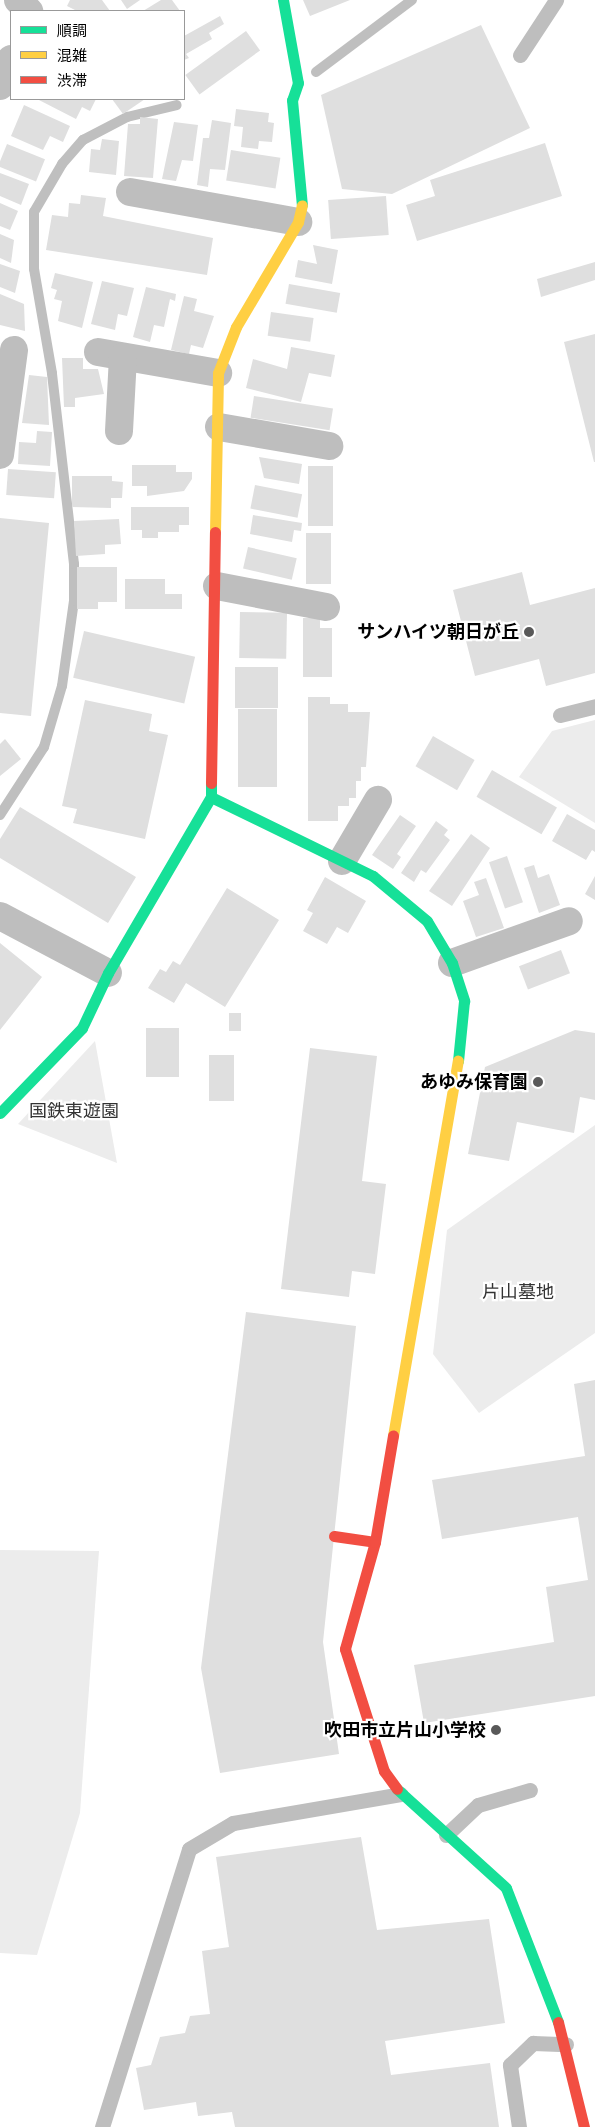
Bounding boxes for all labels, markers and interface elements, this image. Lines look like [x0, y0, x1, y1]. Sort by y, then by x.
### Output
legend [10, 10, 185, 100]
text: 順調 [57, 21, 87, 40]
text: 混雑 [57, 46, 87, 65]
text: 渋滞 [57, 71, 87, 90]
place label: サンハイツ朝日が丘 [357, 621, 519, 643]
marker: サンハイツ朝日が丘 [523, 626, 535, 638]
place label: あゆみ保育園 [420, 1071, 528, 1093]
marker: あゆみ保育園 [532, 1076, 544, 1088]
park label: 国鉄東遊園 [29, 1100, 119, 1122]
park label: 片山墓地 [482, 1281, 554, 1303]
place label: 吹田市立片山小学校 [324, 1719, 486, 1741]
marker: 吹田市立片山小学校 [490, 1724, 502, 1736]

